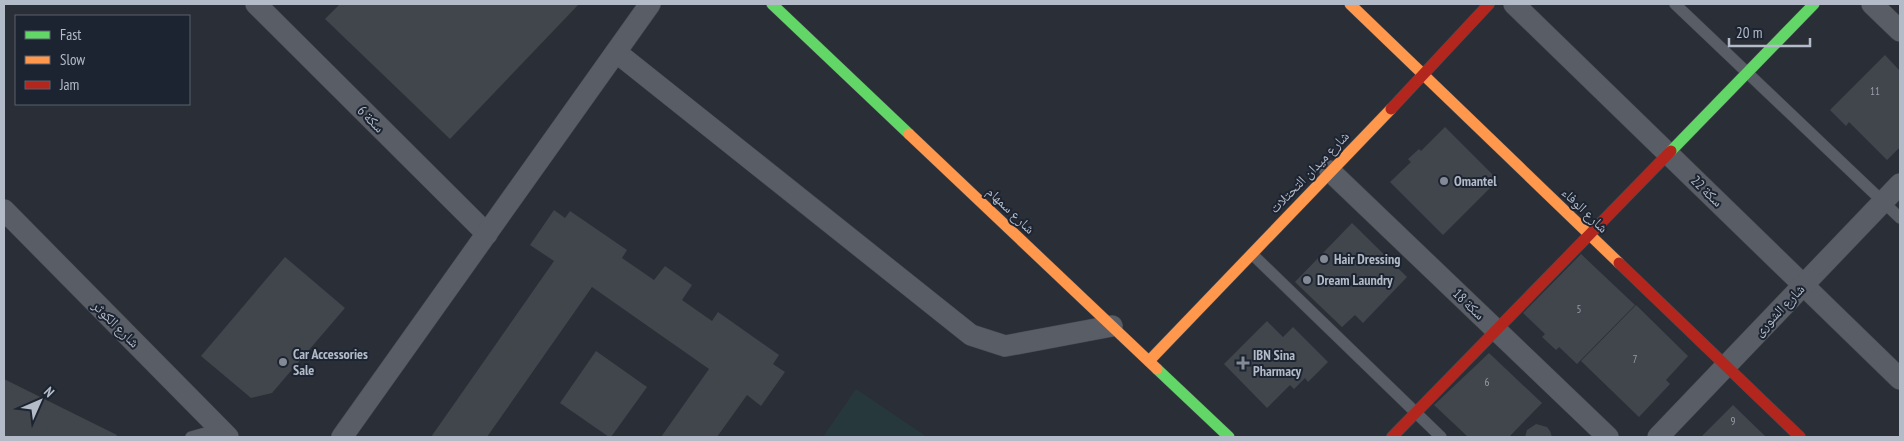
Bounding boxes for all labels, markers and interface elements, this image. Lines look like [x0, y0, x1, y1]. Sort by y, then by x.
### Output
legend [15, 15, 190, 105]
scale bar [1729, 15, 1810, 47]
text: 20 m [1736, 23, 1762, 42]
text: Fast [60, 25, 81, 44]
text: Slow [60, 50, 85, 69]
text: Jam [59, 75, 79, 94]
house number: 11 [1870, 84, 1880, 98]
street label: سكة 6 [354, 102, 388, 136]
street label: شارع ميدان التحتلات [1265, 127, 1353, 218]
street label: سكة 22 [1687, 171, 1727, 211]
place label: Omantel [1454, 172, 1497, 190]
marker: Omantel [1438, 175, 1450, 187]
street label: شارع سمهام [982, 183, 1039, 238]
street label: شارع الوفاء [1557, 183, 1612, 237]
place label: Hair Dressing [1334, 250, 1400, 268]
marker: Hair Dressing [1318, 253, 1330, 265]
place label: Dream Laundry [1317, 271, 1393, 289]
marker: Dream Laundry [1301, 274, 1313, 286]
street label: شارع الشورى [1750, 280, 1809, 341]
street label: سكة 18 [1449, 284, 1489, 324]
street label: شارع الكوثر [87, 296, 143, 352]
house number: 5 [1577, 302, 1582, 316]
place label: Car Accessories Sale [293, 345, 368, 379]
place label: IBN Sina Pharmacy [1253, 346, 1302, 380]
house number: 7 [1633, 352, 1638, 366]
marker: Car Accessories Sale [277, 356, 289, 368]
marker: IBN Sina Pharmacy [1237, 357, 1249, 369]
house number: 6 [1485, 375, 1490, 389]
north arrow [15, 376, 65, 426]
text: N [40, 383, 58, 401]
house number: 9 [1731, 414, 1736, 428]

